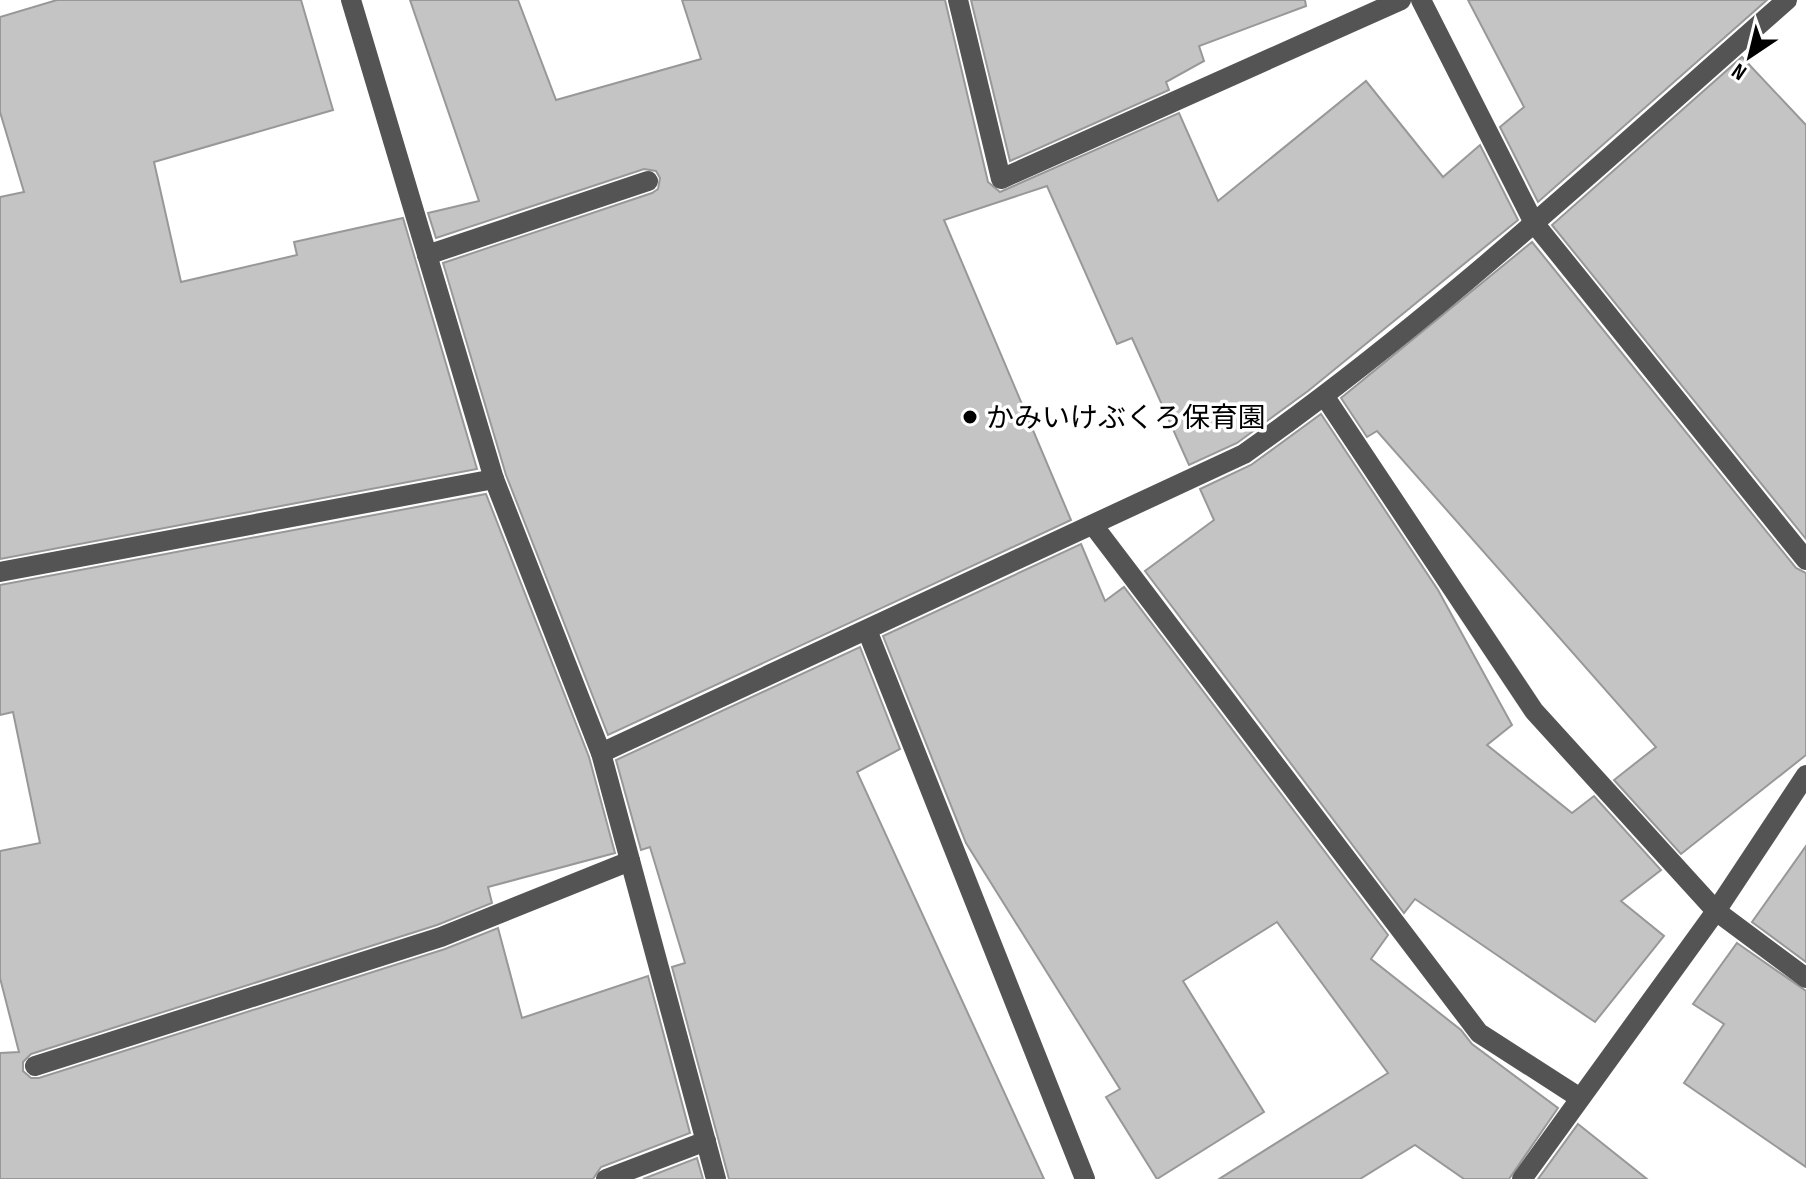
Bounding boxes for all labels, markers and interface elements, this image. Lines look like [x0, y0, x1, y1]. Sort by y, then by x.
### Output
north arrow [1710, 16, 1790, 96]
text: N [1727, 57, 1752, 86]
place label: かみいけぶくろ保育園 [986, 402, 1266, 435]
marker: かみいけぶくろ保育園 [961, 408, 979, 426]

